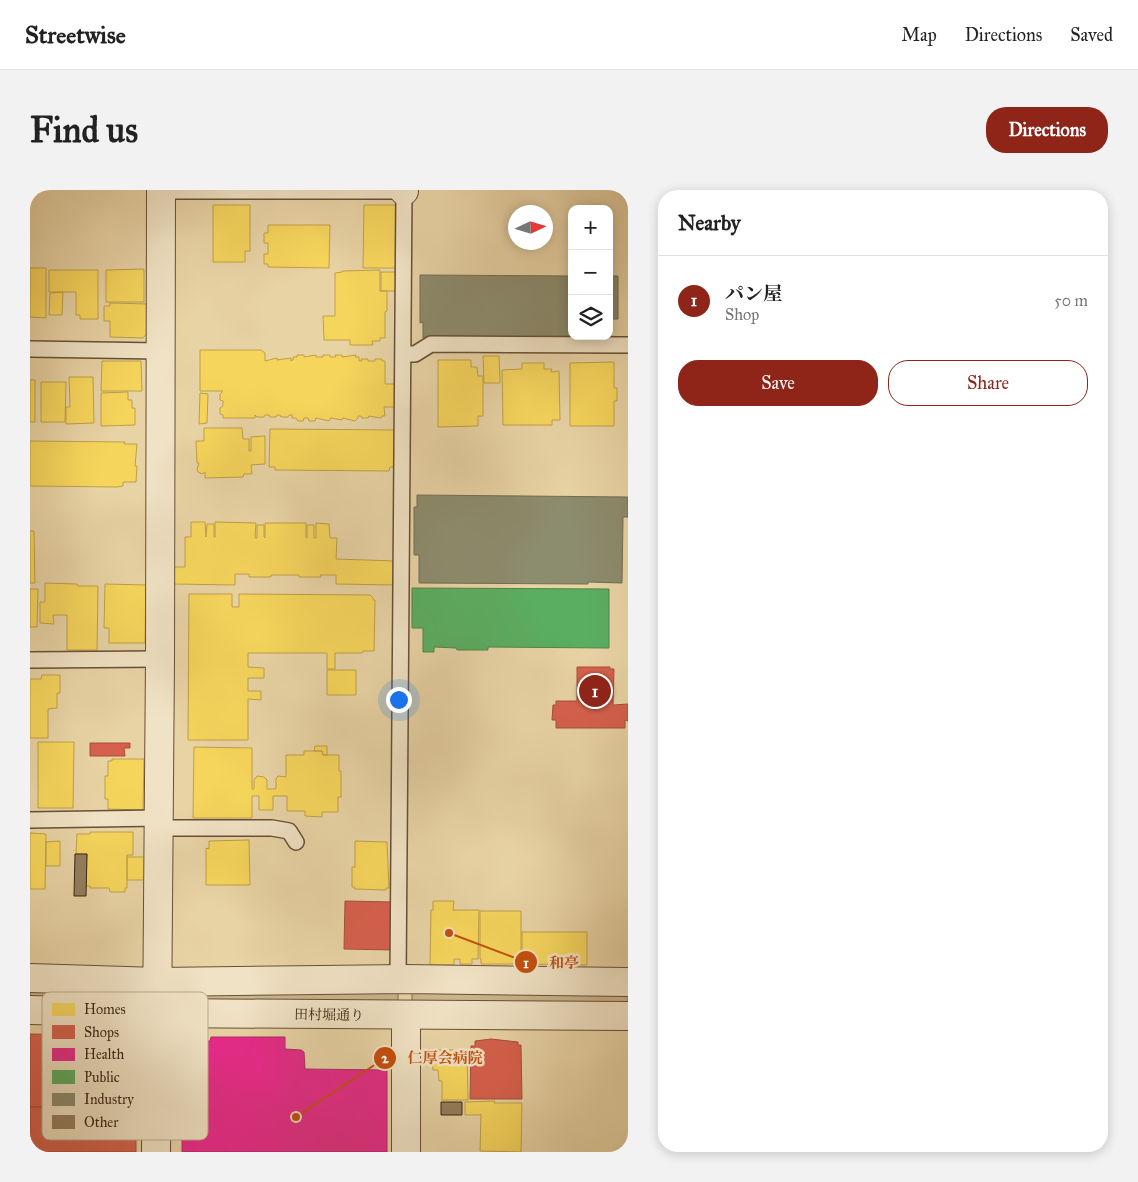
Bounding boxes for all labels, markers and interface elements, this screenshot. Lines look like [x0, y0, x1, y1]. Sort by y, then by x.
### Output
text: Streetwise [25, 20, 126, 50]
text: Map [901, 24, 937, 46]
text: Directions [965, 24, 1042, 46]
text: Saved [1070, 24, 1113, 46]
button: Directions [986, 107, 1108, 153]
text: Find us [30, 109, 138, 152]
north arrow [508, 205, 553, 250]
map controls [568, 205, 613, 340]
button: + [568, 205, 613, 250]
text: Nearby [678, 210, 741, 236]
button: − [568, 250, 613, 295]
text: パン屋 [725, 282, 782, 305]
text: 1 [691, 291, 697, 310]
text: 50 m [1054, 291, 1088, 310]
button: layers [568, 295, 613, 340]
text: Shop [725, 305, 759, 324]
button: Save [678, 360, 878, 406]
button: Share [888, 360, 1088, 406]
pin: 1 [579, 672, 611, 710]
your location [386, 687, 412, 713]
callout: 和亭 [514, 947, 589, 977]
text: 1 [523, 954, 529, 972]
text: 和亭 [549, 954, 579, 972]
legend [42, 992, 208, 1140]
text: Homes [84, 1001, 126, 1018]
street label: 田村堀通り [294, 1006, 364, 1024]
text: Shops [84, 1024, 119, 1041]
callout: 仁厚会病院 [372, 1043, 492, 1073]
text: Health [84, 1046, 124, 1063]
text: 2 [381, 1049, 389, 1067]
text: 仁厚会病院 [407, 1049, 483, 1067]
text: Public [84, 1069, 120, 1086]
text: Industry [84, 1091, 134, 1108]
text: Other [84, 1114, 119, 1131]

